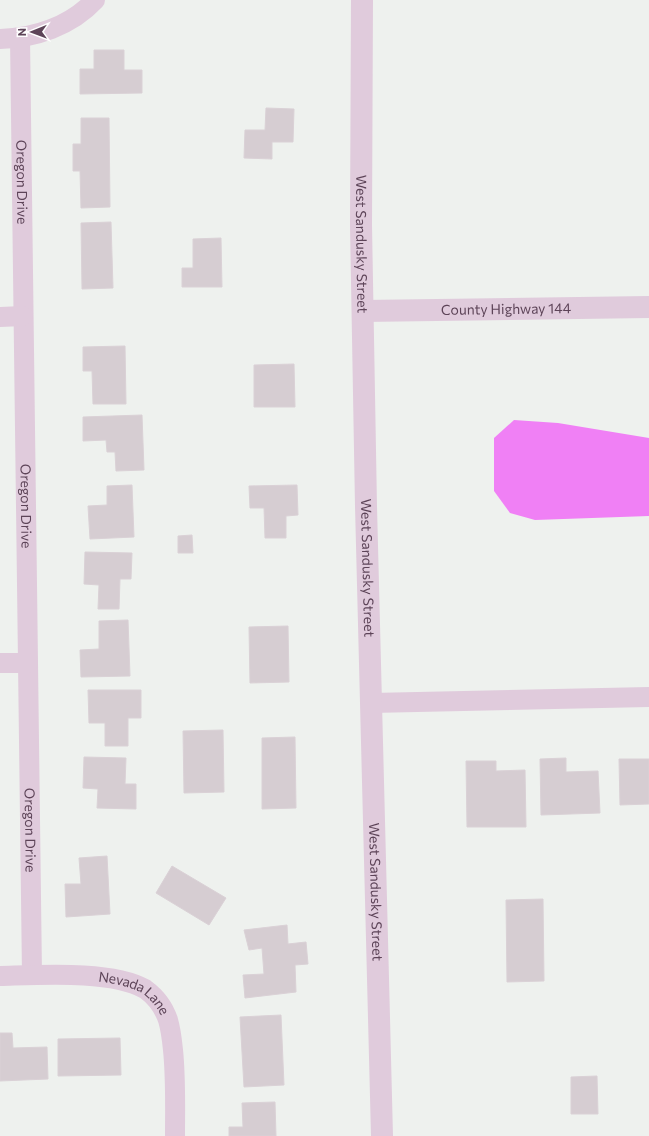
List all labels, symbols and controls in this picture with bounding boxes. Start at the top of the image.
north arrow [12,12,52,52]
text: N [15,28,28,36]
street label: Oregon Drive [13,140,31,224]
street label: West Sandusky Street [353,175,372,314]
street label: County Highway 144 [441,299,572,318]
street label: Oregon Drive [17,464,36,548]
street label: West Sandusky Street [358,499,378,638]
street label: Oregon Drive [22,788,40,872]
street label: West Sandusky Street [366,822,387,962]
street label: Nevada Lane [98,968,174,1018]

